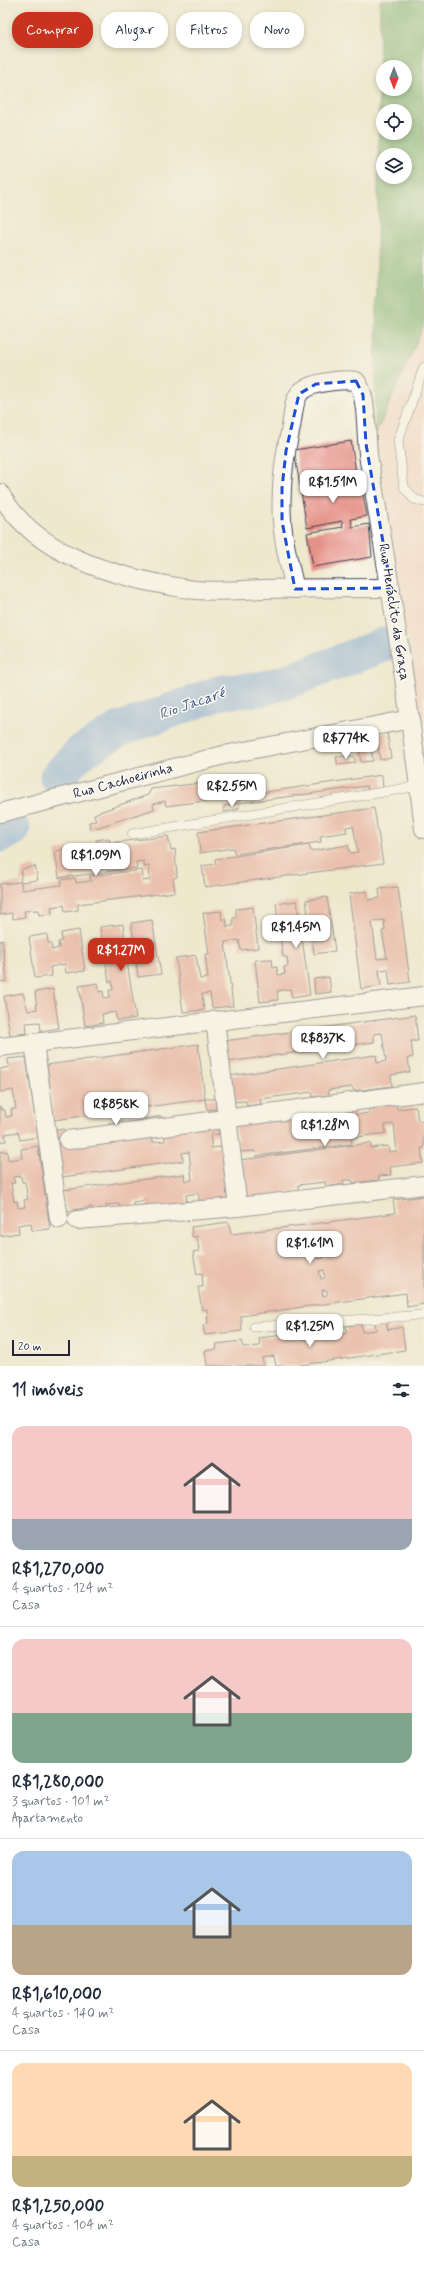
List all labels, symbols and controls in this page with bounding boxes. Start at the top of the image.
chip: Comprar [12,12,93,48]
chip: Alugar [101,12,168,48]
chip: Filtros [176,12,242,48]
chip: Novo [250,12,304,48]
north arrow [376,60,412,96]
map controls [376,60,412,184]
button: locate [376,104,412,140]
button: layers [376,148,412,184]
pin: R$1.51M [296,470,370,504]
text: R$1.51M [309,474,357,491]
street label: Rua Heráclito da Graça [374,542,414,682]
water label: Rio Jacaré [156,683,230,725]
pin: R$774K [313,726,379,760]
text: R$774K [323,730,369,747]
street label: Rua Cachoeirinha [71,759,175,803]
pin: R$2.55M [195,774,269,808]
text: R$2.55M [207,778,257,795]
pin: R$1.09M [59,843,133,877]
text: R$1.09M [71,847,121,864]
pin: R$1.45M [259,915,333,949]
text: R$1.45M [271,919,321,936]
pin: R$1.27M [84,938,158,972]
text: R$1.27M [97,942,145,959]
pin: R$837K [290,1026,356,1060]
text: R$837K [301,1030,345,1047]
pin: R$858K [83,1092,149,1126]
text: R$858K [93,1096,139,1113]
pin: R$1.28M [288,1113,362,1147]
text: R$1.28M [301,1117,349,1134]
pin: R$1.61M [273,1231,347,1265]
text: R$1.61M [286,1235,334,1252]
pin: R$1.25M [273,1314,347,1348]
text: R$1.25M [286,1318,334,1335]
scale bar [12,1338,70,1357]
text: 20 m [18,1340,41,1354]
text: 11 imóveis [12,1379,83,1401]
icon: filters [390,1379,412,1401]
icon: home [176,1452,248,1524]
text: R$1,270,000 [12,1558,104,1580]
text: 4 quartos · 124 m² [12,1580,113,1597]
text: Casa [12,1597,40,1614]
icon: home [176,1665,248,1737]
text: R$1,280,000 [12,1771,104,1793]
text: 3 quartos · 101 m² [12,1793,109,1810]
text: Apartamento [12,1810,83,1827]
icon: home [176,1877,248,1949]
text: R$1,610,000 [12,1983,102,2005]
text: 4 quartos · 140 m² [12,2005,114,2022]
text: Casa [12,2022,40,2039]
icon: home [176,2089,248,2161]
text: R$1,250,000 [12,2195,104,2217]
text: 4 quartos · 104 m² [12,2217,114,2234]
text: Casa [12,2234,40,2251]

